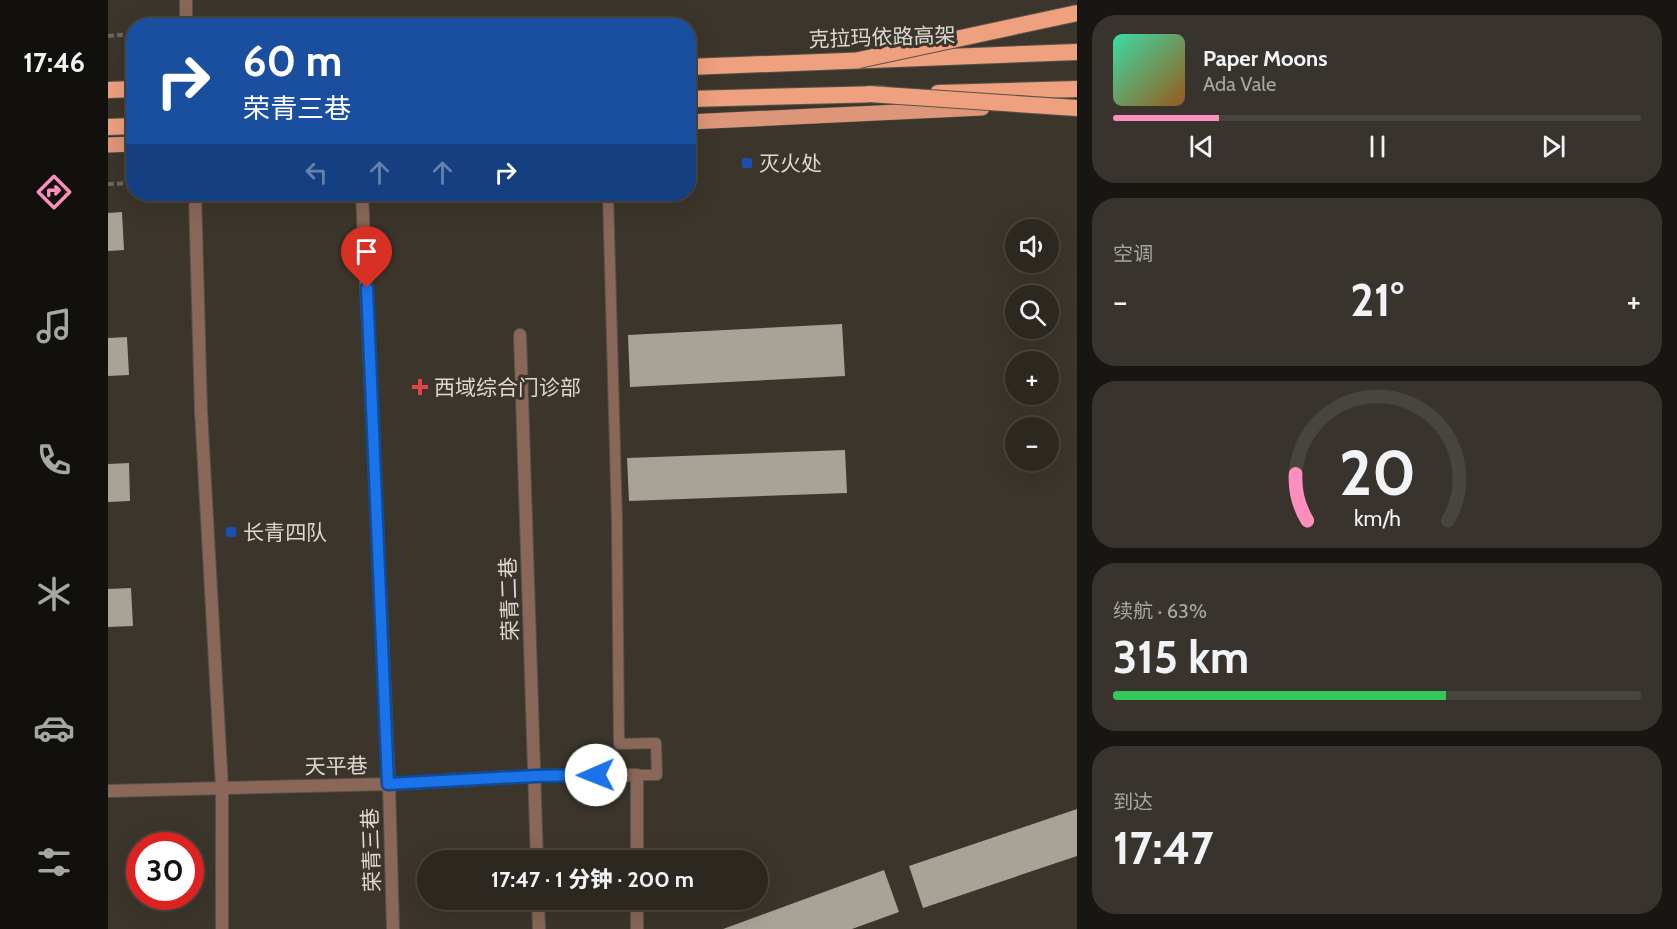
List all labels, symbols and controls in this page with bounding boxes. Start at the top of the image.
street label: 克拉玛依路高架 [808,22,956,52]
text: 60 m [243,35,342,87]
icon: right [144,42,222,120]
text: Paper Moons [1203,45,1327,72]
text: 17:46 [23,46,85,79]
text: Ada Vale [1203,72,1276,96]
text: 荣青三巷 [243,92,351,125]
icon: previous [1185,130,1218,163]
icon: pause [1361,130,1394,163]
icon: next [1537,130,1570,163]
place label: 灭火处 [759,151,822,176]
icon: left [300,156,333,189]
icon: ahead [363,156,396,189]
icon: ahead [426,156,459,189]
icon: right [489,156,522,189]
marker: 灭火处 [740,156,754,170]
icon: directions [33,171,75,213]
map controls [1005,219,1059,471]
button: sound [1005,219,1059,273]
pin [341,226,392,288]
icon: arrive [350,235,383,268]
text: 空调 [1113,242,1153,266]
text: 21° [1350,273,1404,327]
text: − [1113,281,1128,321]
text: + [1626,281,1641,321]
button: search [1005,285,1059,339]
icon: music [33,305,75,347]
button: + [1005,351,1059,405]
place label: 西域综合门诊部 [434,375,581,400]
marker: 西域综合门诊部 [411,378,429,396]
button: − [1005,417,1059,471]
text: 20 [1338,436,1416,512]
icon: phone [33,439,75,481]
text: km/h [1354,506,1400,532]
place label: 长青四队 [243,520,327,545]
marker: 长青四队 [224,525,238,539]
street label: 荣青二巷 [495,557,523,641]
icon: climate [33,573,75,615]
text: 续航 · 63% [1113,599,1207,623]
text: 315 km [1113,630,1249,684]
icon: car [33,707,75,749]
position arrow [564,743,628,807]
street label: 天平巷 [304,753,368,779]
text: 到达 [1113,790,1153,814]
street label: 荣青三巷 [357,808,385,892]
text: 17:47 [1113,821,1213,875]
speed limit sign: 30 [126,832,204,910]
icon: filters [33,841,75,883]
text: 17:47 · 1 分钟 · 200 m [491,866,694,893]

